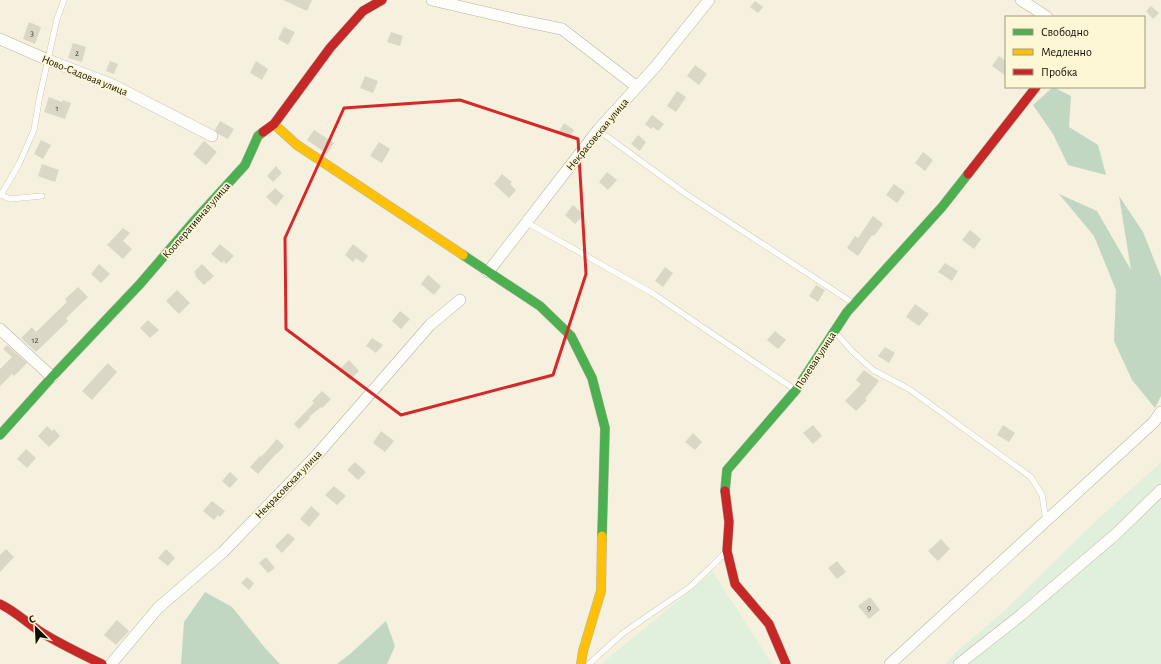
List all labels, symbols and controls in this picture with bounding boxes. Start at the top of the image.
legend [1005,16,1145,88]
text: Свободно [1041,26,1089,38]
house number: 3 [30,29,34,38]
text: Медленно [1041,46,1092,58]
house number: 2 [75,49,79,58]
street label: Ново-Садовая улица [40,53,129,98]
text: Пробка [1041,66,1078,78]
street label: Некрасовская улица [564,96,631,172]
house number: 1 [55,104,59,113]
street label: Кооперативная улица [161,180,232,260]
street label: Полевая улица [793,330,838,391]
house number: 12 [31,336,39,345]
street label: Некрасовская улица [253,448,324,521]
house number: 9 [867,604,871,613]
north arrow [16,608,56,648]
text: С [27,613,37,626]

